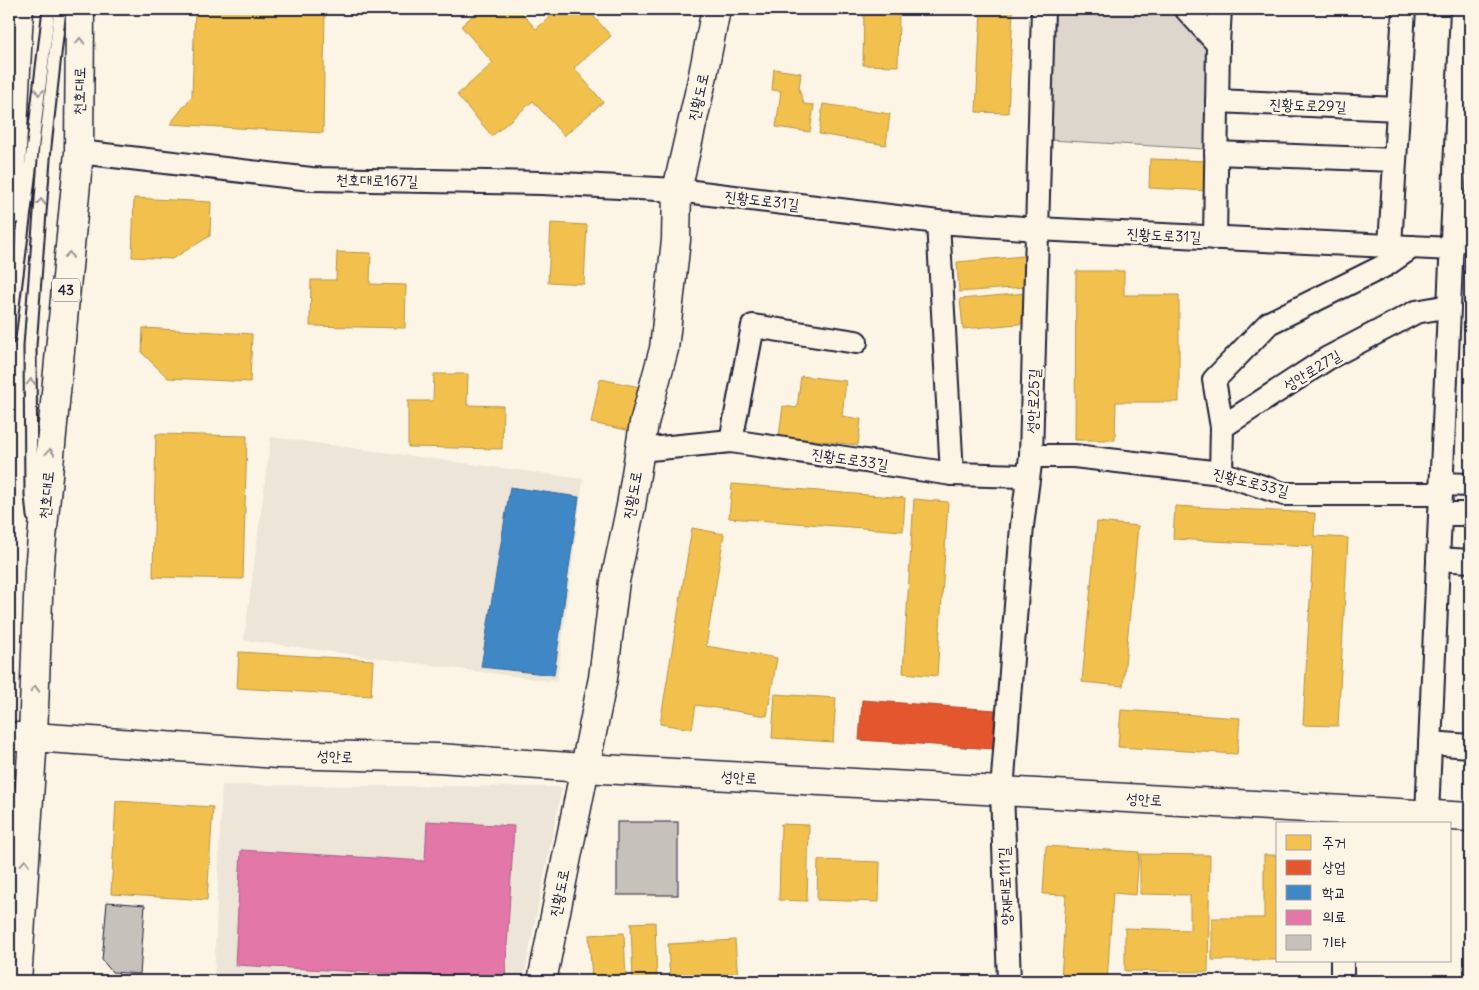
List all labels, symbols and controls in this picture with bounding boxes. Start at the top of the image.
one-way arrow [75,36,85,44]
street label: 천호대로 [69,67,89,115]
street label: 진황도로 [684,71,712,123]
one-way arrow [34,88,45,96]
street label: 진황도로29길 [1269,94,1347,116]
street label: 천호대로167길 [336,170,418,190]
street label: 진황도로31길 [724,186,800,214]
one-way arrow [35,198,46,206]
street label: 진황도로31길 [1126,224,1202,246]
one-way arrow [63,251,74,259]
road number: 43 [52,278,80,302]
street label: 성안로27길 [1280,345,1344,395]
street label: 성안로25길 [1022,368,1044,434]
one-way arrow [26,378,36,386]
street label: 진황도로33길 [810,444,890,474]
one-way arrow [45,448,56,456]
street label: 진황도로33길 [1211,463,1291,501]
street label: 천호대로 [34,470,58,520]
street label: 진황도로 [618,470,646,520]
one-way arrow [29,684,40,692]
street label: 성안로 [317,746,353,766]
street label: 성안로 [720,767,758,787]
street label: 성안로 [1125,789,1163,809]
legend [1276,822,1452,962]
text: 주거 [1322,833,1346,852]
street label: 양재대로111길 [994,847,1016,925]
text: 상업 [1322,857,1346,876]
one-way arrow [19,858,30,866]
street label: 진황도로 [545,867,573,919]
text: 학교 [1322,883,1346,902]
text: 의료 [1322,907,1346,926]
text: 기타 [1322,933,1346,952]

